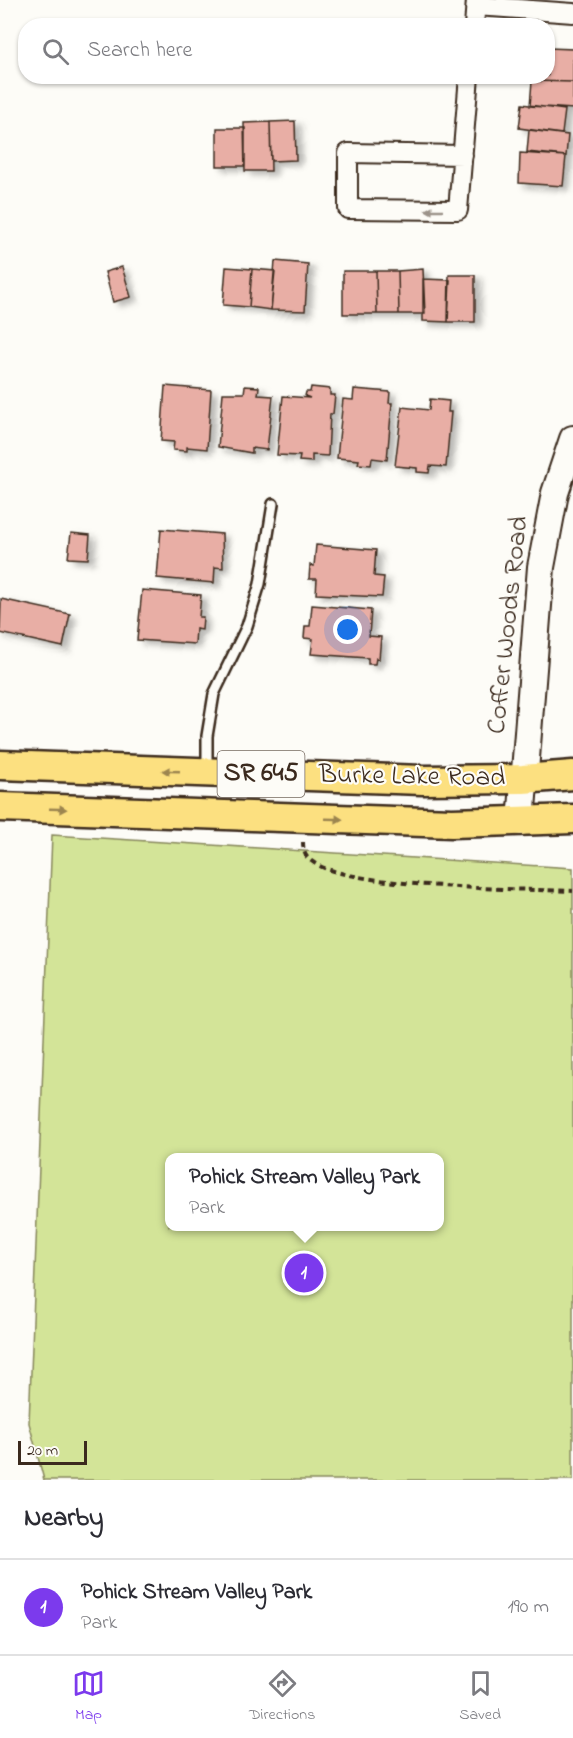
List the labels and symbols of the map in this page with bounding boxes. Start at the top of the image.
one-way arrow [424,205,443,215]
street label: Coffer Woods Road [477,514,539,736]
your location [333,615,362,644]
road number: SR 645 [218,751,304,797]
street label: Burke Lake Road [317,756,506,798]
one-way arrow [161,766,180,775]
one-way arrow [49,804,68,813]
one-way arrow [325,814,344,823]
pin: 1 [284,1250,324,1296]
scale bar [18,1438,87,1466]

